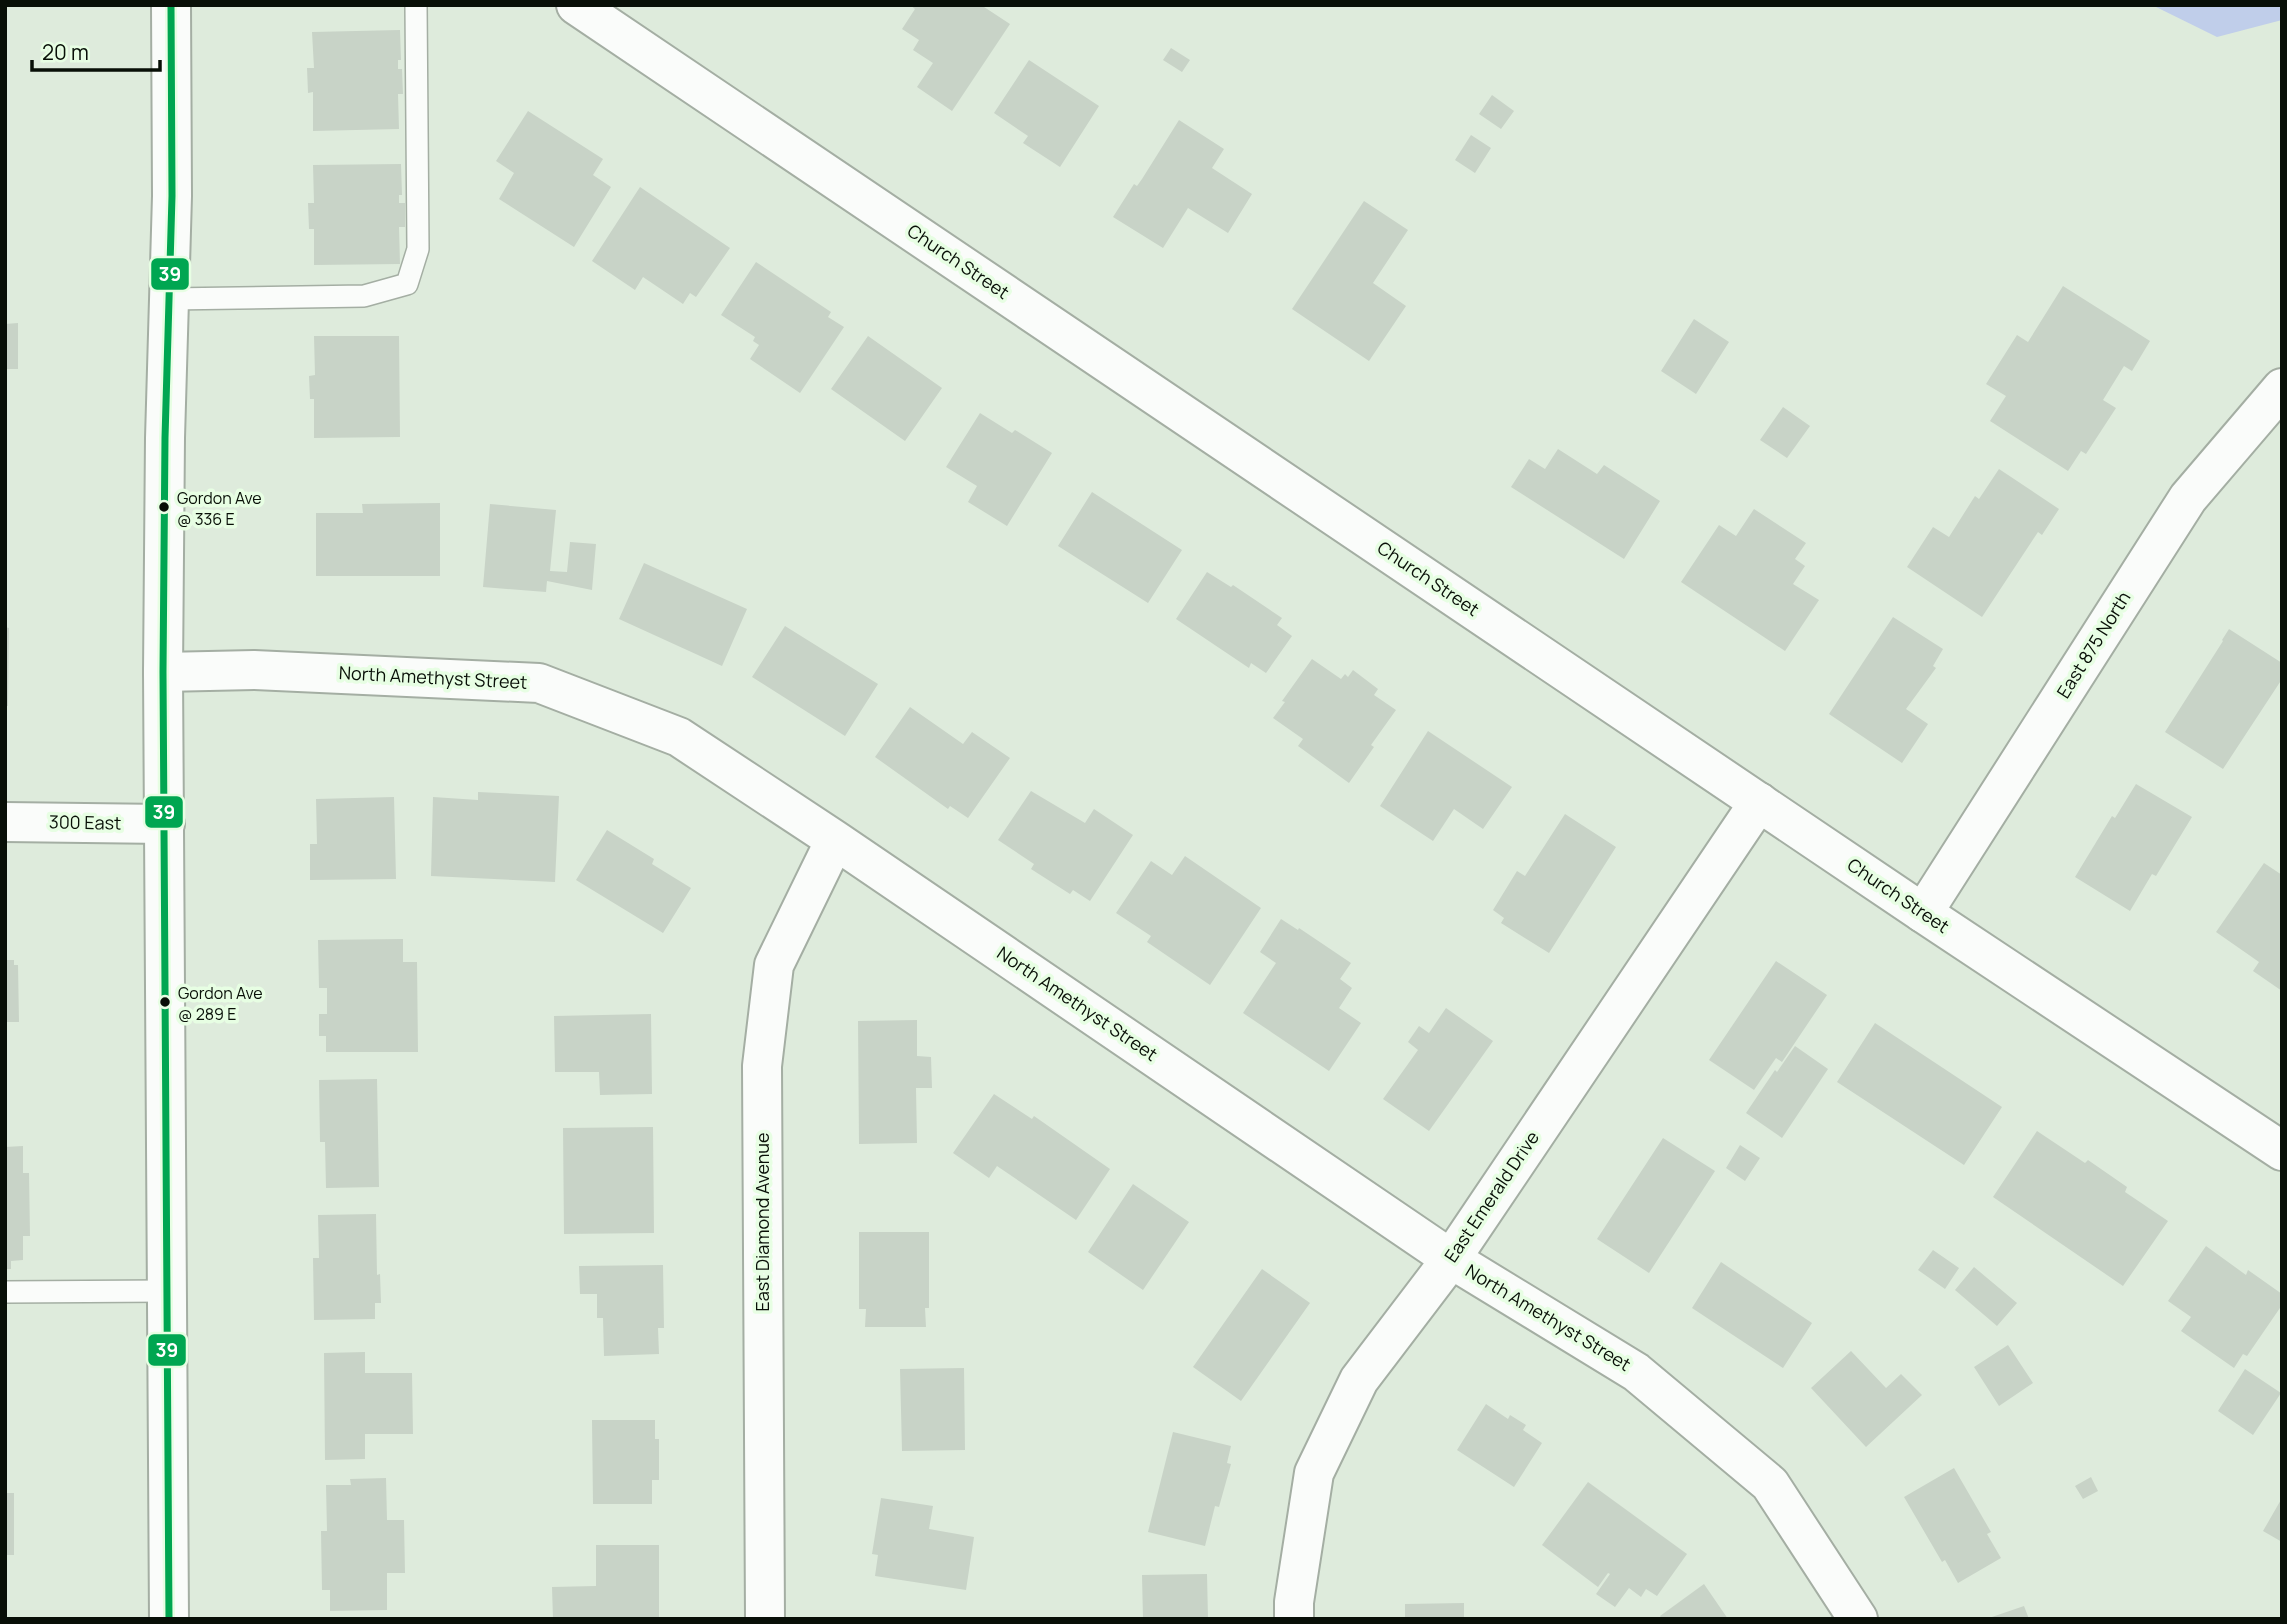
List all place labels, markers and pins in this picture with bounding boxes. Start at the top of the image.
place label: Gordon Ave @ 336 E [177,487,262,530]
marker: Gordon Ave @ 336 E [157,500,171,514]
place label: Gordon Ave @ 289 E [178,982,263,1025]
marker: Gordon Ave @ 289 E [158,995,172,1009]

